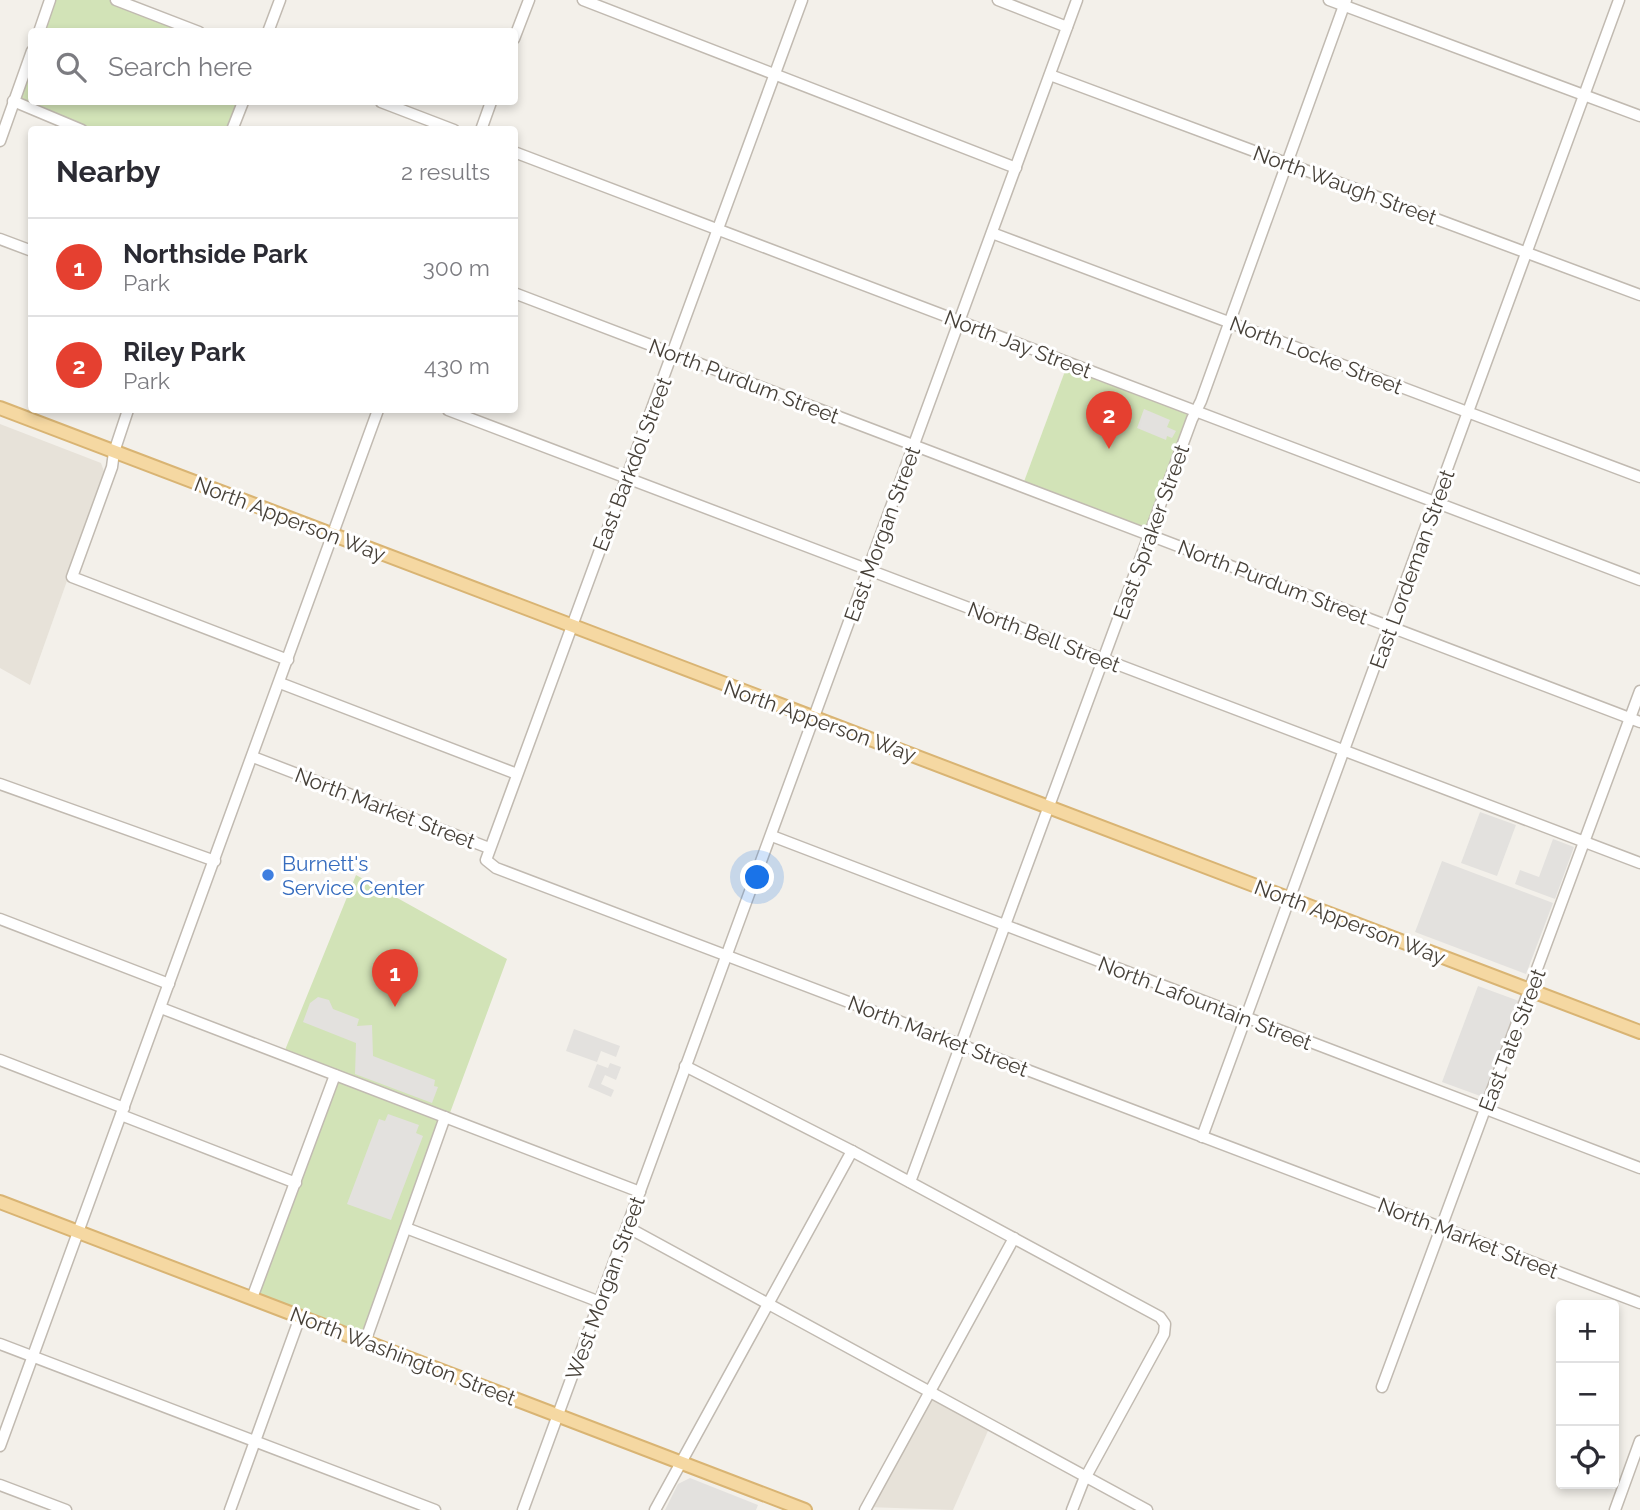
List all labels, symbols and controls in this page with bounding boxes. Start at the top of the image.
search box [28,28,518,105]
icon: search [52,48,90,86]
text: Search here [108,52,252,82]
street label: North Waugh Street [1250,140,1440,230]
text: Nearby [56,154,160,189]
text: 2 results [401,158,490,185]
text: Northside Park [123,239,308,269]
text: 1 [73,254,85,281]
text: 300 m [423,254,490,281]
text: Park [123,269,170,296]
street label: North Jay Street [941,304,1095,384]
street label: North Locke Street [1226,311,1406,399]
street label: North Purdum Street [645,333,843,429]
text: Riley Park [123,337,246,367]
text: 2 [73,352,85,379]
text: 430 m [424,352,490,379]
text: Park [123,367,170,394]
street label: East Barkdol Street [587,373,677,555]
pin: 2 [1086,391,1132,449]
street label: East Spraker Street [1108,441,1194,623]
street label: East Morgan Street [839,443,925,625]
street label: East Lordeman Street [1364,466,1460,672]
street label: North Apperson Way [191,471,389,567]
street label: North Purdum Street [1174,534,1372,630]
street label: North Bell Street [964,596,1124,678]
street label: North Apperson Way [721,675,919,767]
street label: North Market Street [291,762,479,854]
place label: Burnett's Service Center [282,851,425,900]
your location [740,860,774,894]
marker: Burnett's Service Center [260,867,276,883]
street label: North Apperson Way [1251,874,1449,970]
pin: 1 [372,949,418,1007]
street label: North Lafountain Street [1095,951,1315,1055]
street label: East Tate Street [1473,965,1551,1115]
street label: North Market Street [844,990,1032,1082]
street label: North Market Street [1374,1192,1562,1284]
street label: West Morgan Street [560,1193,650,1383]
map controls [1556,1300,1619,1489]
button: + [1556,1300,1619,1363]
street label: North Washington Street [287,1301,519,1411]
button: − [1556,1363,1619,1426]
button: locate [1556,1426,1619,1489]

